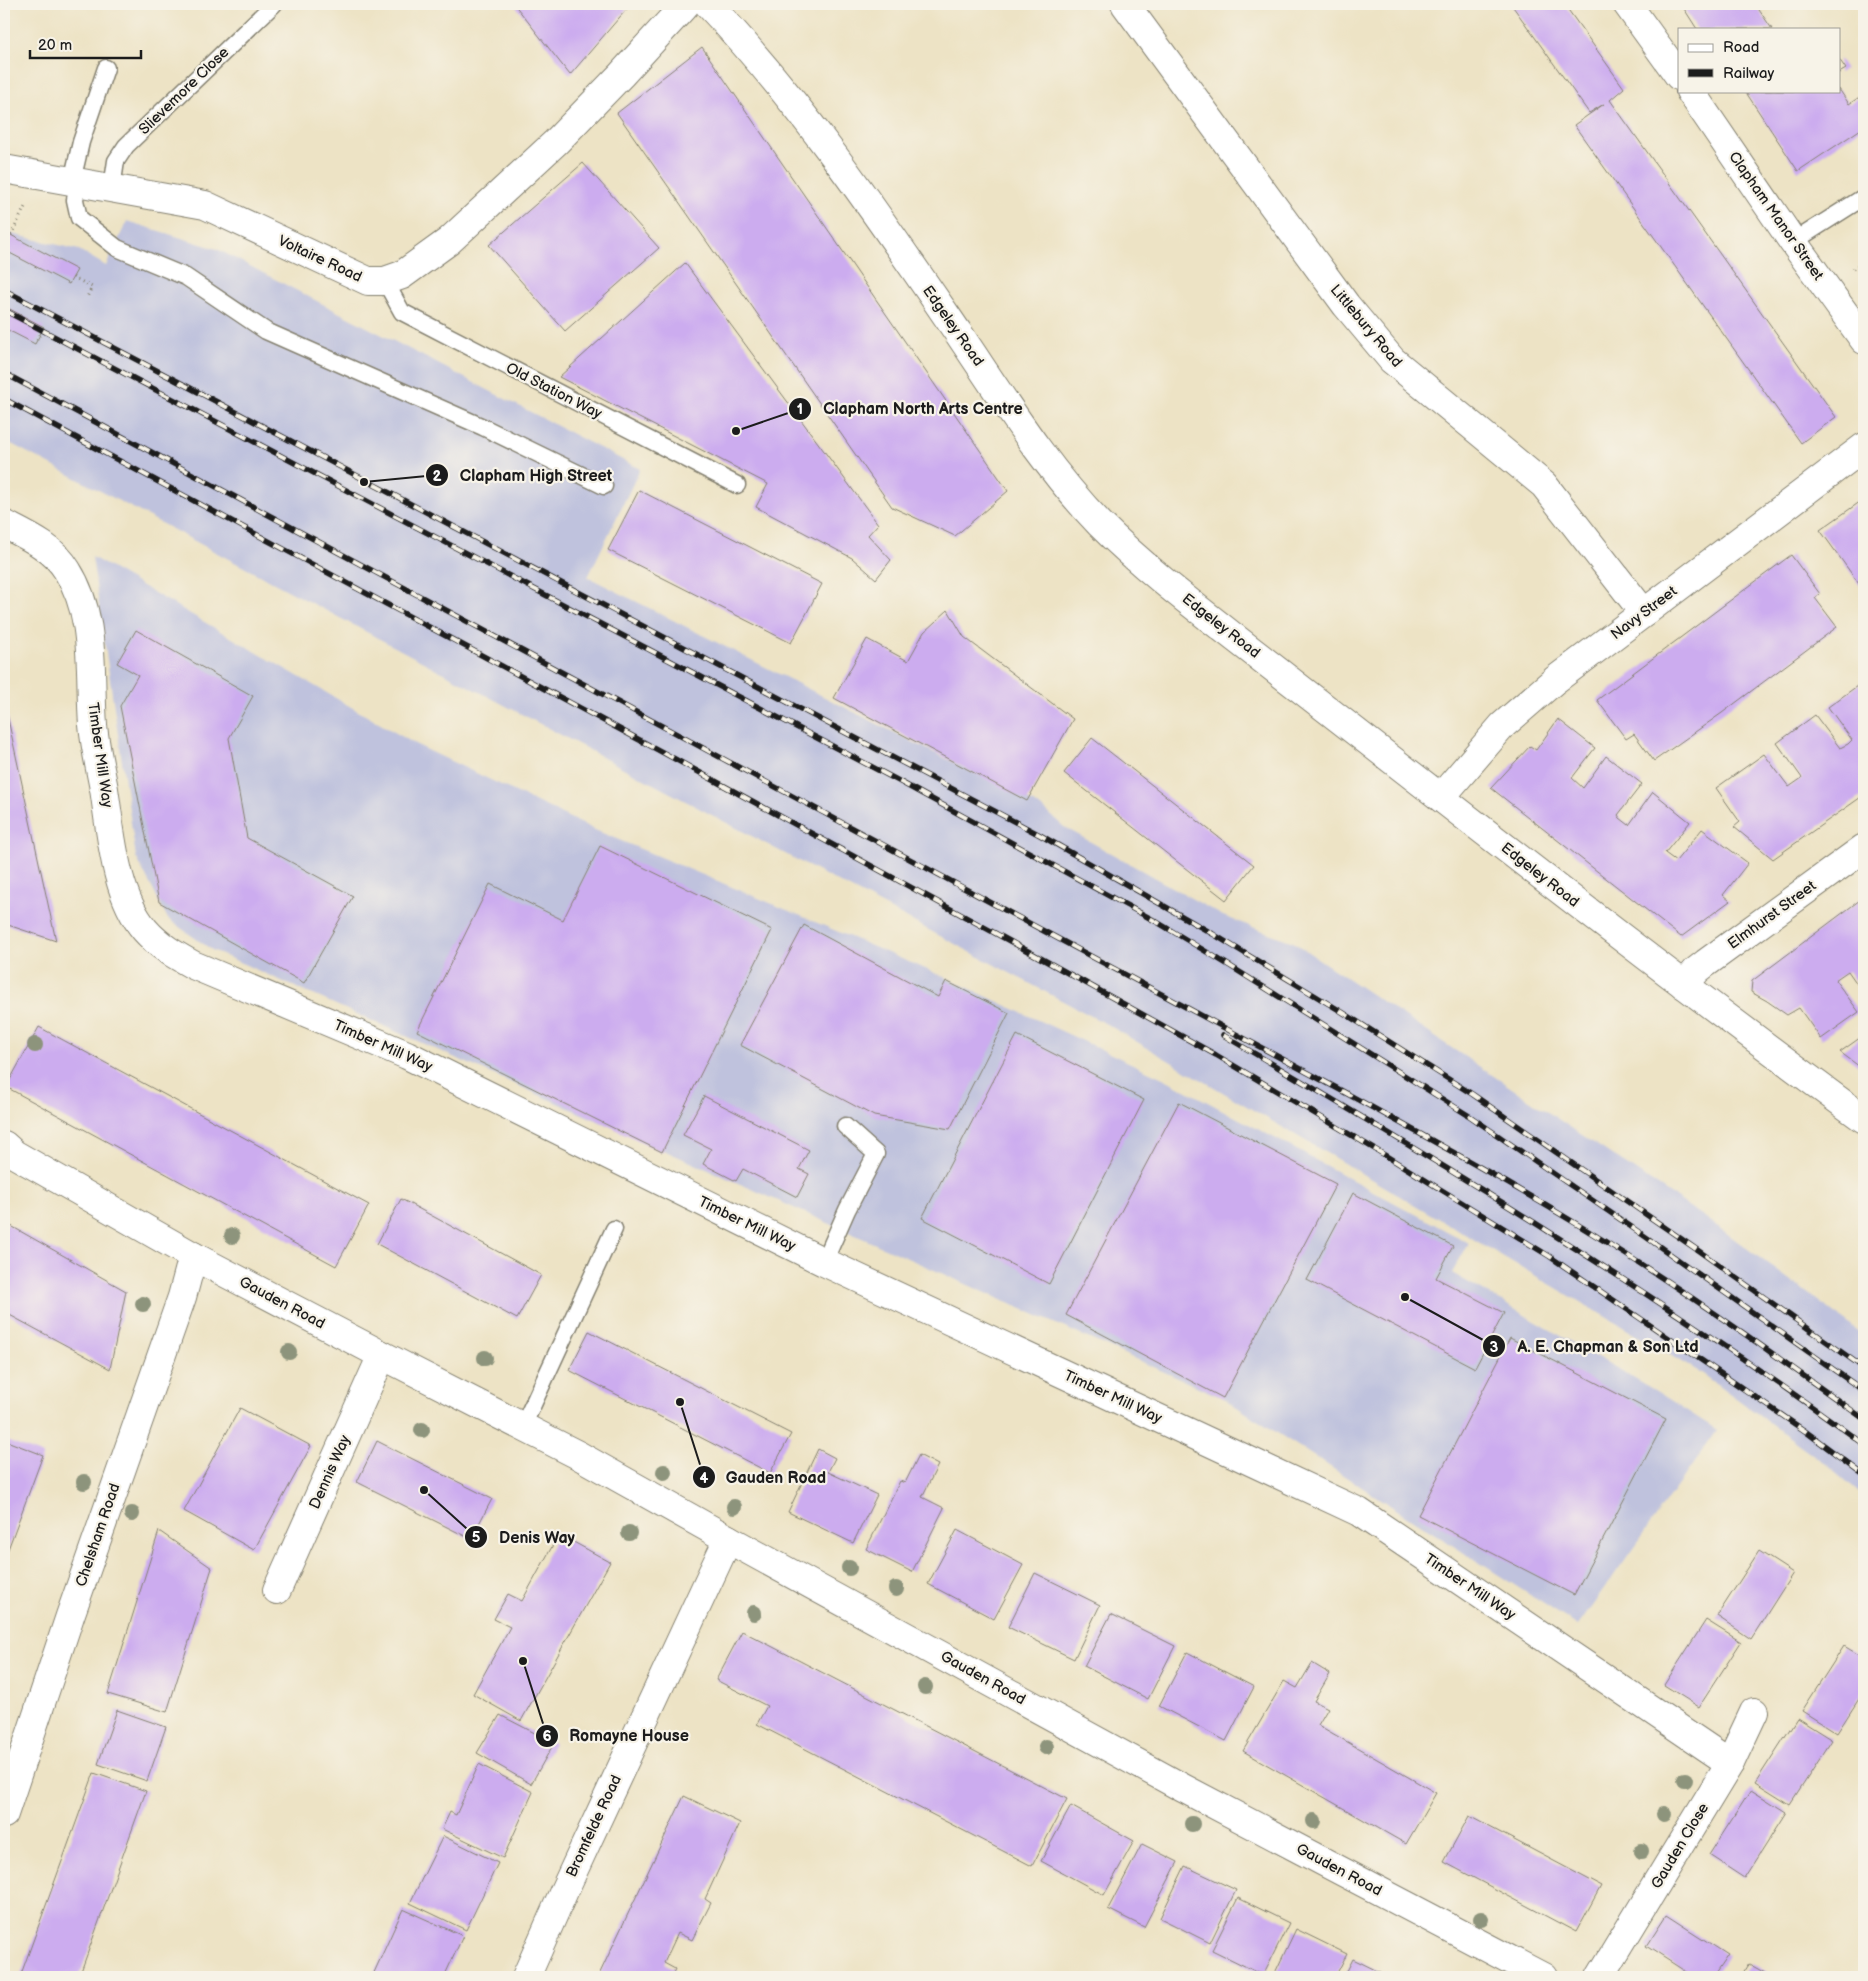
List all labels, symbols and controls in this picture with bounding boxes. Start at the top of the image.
scale bar [30,28,141,60]
legend [1678,28,1840,92]
text: 20 m [38,36,72,55]
text: Road [1723,38,1759,57]
street label: Slievemore Close [135,43,233,139]
text: Railway [1723,64,1774,83]
street label: Clapham Manor Street [1724,148,1828,284]
street label: Voltaire Road [275,231,365,287]
street label: Littlebury Road [1326,281,1406,371]
street label: Edgeley Road [918,282,988,370]
street label: Old Station Way [503,359,605,423]
callout: Clapham North Arts Centre [788,393,1032,424]
text: 1 [797,400,803,419]
text: Clapham North Arts Centre [823,400,1023,419]
callout: Clapham High Street [425,460,622,491]
text: 2 [433,467,442,486]
text: Clapham High Street [460,467,613,486]
street label: Navy Street [1607,582,1681,644]
street label: Edgeley Road [1178,590,1264,662]
street label: Timber Mill Way [83,701,117,809]
street label: Edgeley Road [1497,839,1583,911]
street label: Elmhurst Street [1724,876,1820,953]
street label: Timber Mill Way [331,1016,435,1076]
street label: Timber Mill Way [695,1192,799,1256]
street label: Gauden Road [236,1272,328,1334]
callout: A. E. Chapman & Son Ltd [1482,1331,1708,1362]
text: 3 [1490,1338,1499,1357]
text: A. E. Chapman & Son Ltd [1516,1338,1699,1357]
street label: Timber Mill Way [1061,1366,1165,1428]
street label: Dennis Way [305,1432,355,1512]
callout: Gauden Road [691,1462,837,1493]
text: 4 [700,1469,709,1488]
text: Gauden Road [726,1469,826,1488]
street label: Chelsham Road [71,1481,125,1589]
callout: Denis Way [464,1522,585,1553]
text: 5 [472,1528,481,1547]
text: Denis Way [499,1529,576,1548]
street label: Timber Mill Way [1421,1549,1519,1625]
street label: Gauden Road [937,1647,1029,1709]
callout: Romayne House [534,1720,699,1751]
text: 6 [542,1727,552,1746]
text: Romayne House [569,1727,689,1746]
street label: Bromfelde Road [562,1772,626,1880]
street label: Gauden Close [1647,1800,1713,1892]
street label: Gauden Road [1293,1839,1385,1901]

